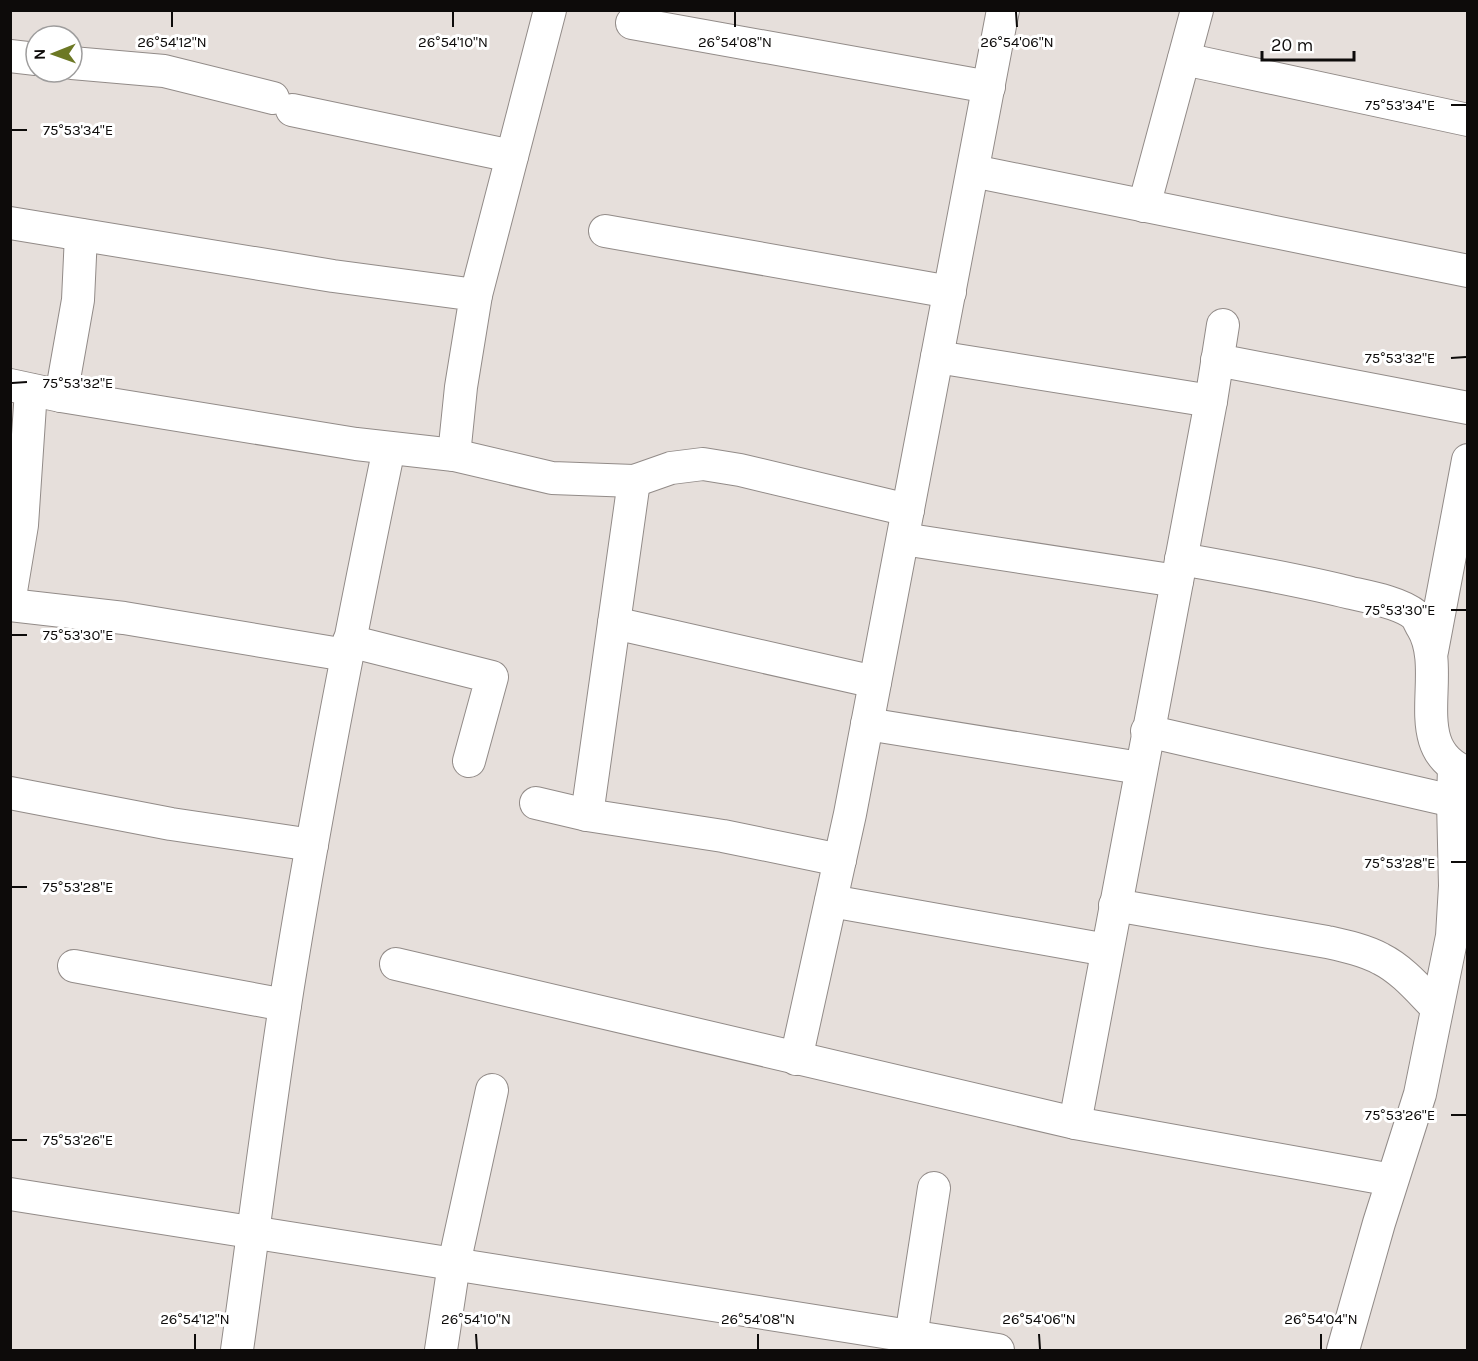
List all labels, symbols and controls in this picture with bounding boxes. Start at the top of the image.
north arrow [24,24,84,84]
scale bar [1262,24,1354,62]
text: 26°54'12"N [137,33,207,51]
text: 26°54'10"N [418,33,488,51]
text: 26°54'08"N [698,33,772,51]
text: 26°54'06"N [980,33,1054,51]
text: 20 m [1271,34,1313,56]
text: N [30,48,49,60]
text: 75°53'34"E [1365,96,1435,114]
text: 75°53'34"E [43,121,113,139]
text: 75°53'32"E [1365,349,1435,367]
text: 75°53'32"E [43,374,113,392]
text: 75°53'30"E [1365,601,1435,619]
text: 75°53'30"E [43,626,113,644]
text: 75°53'28"E [1365,854,1435,872]
text: 75°53'28"E [43,878,113,896]
text: 75°53'26"E [1365,1106,1435,1124]
text: 75°53'26"E [43,1131,113,1149]
text: 26°54'12"N [160,1310,230,1328]
text: 26°54'10"N [441,1310,511,1328]
text: 26°54'08"N [721,1310,795,1328]
text: 26°54'06"N [1002,1310,1076,1328]
text: 26°54'04"N [1284,1310,1358,1328]

